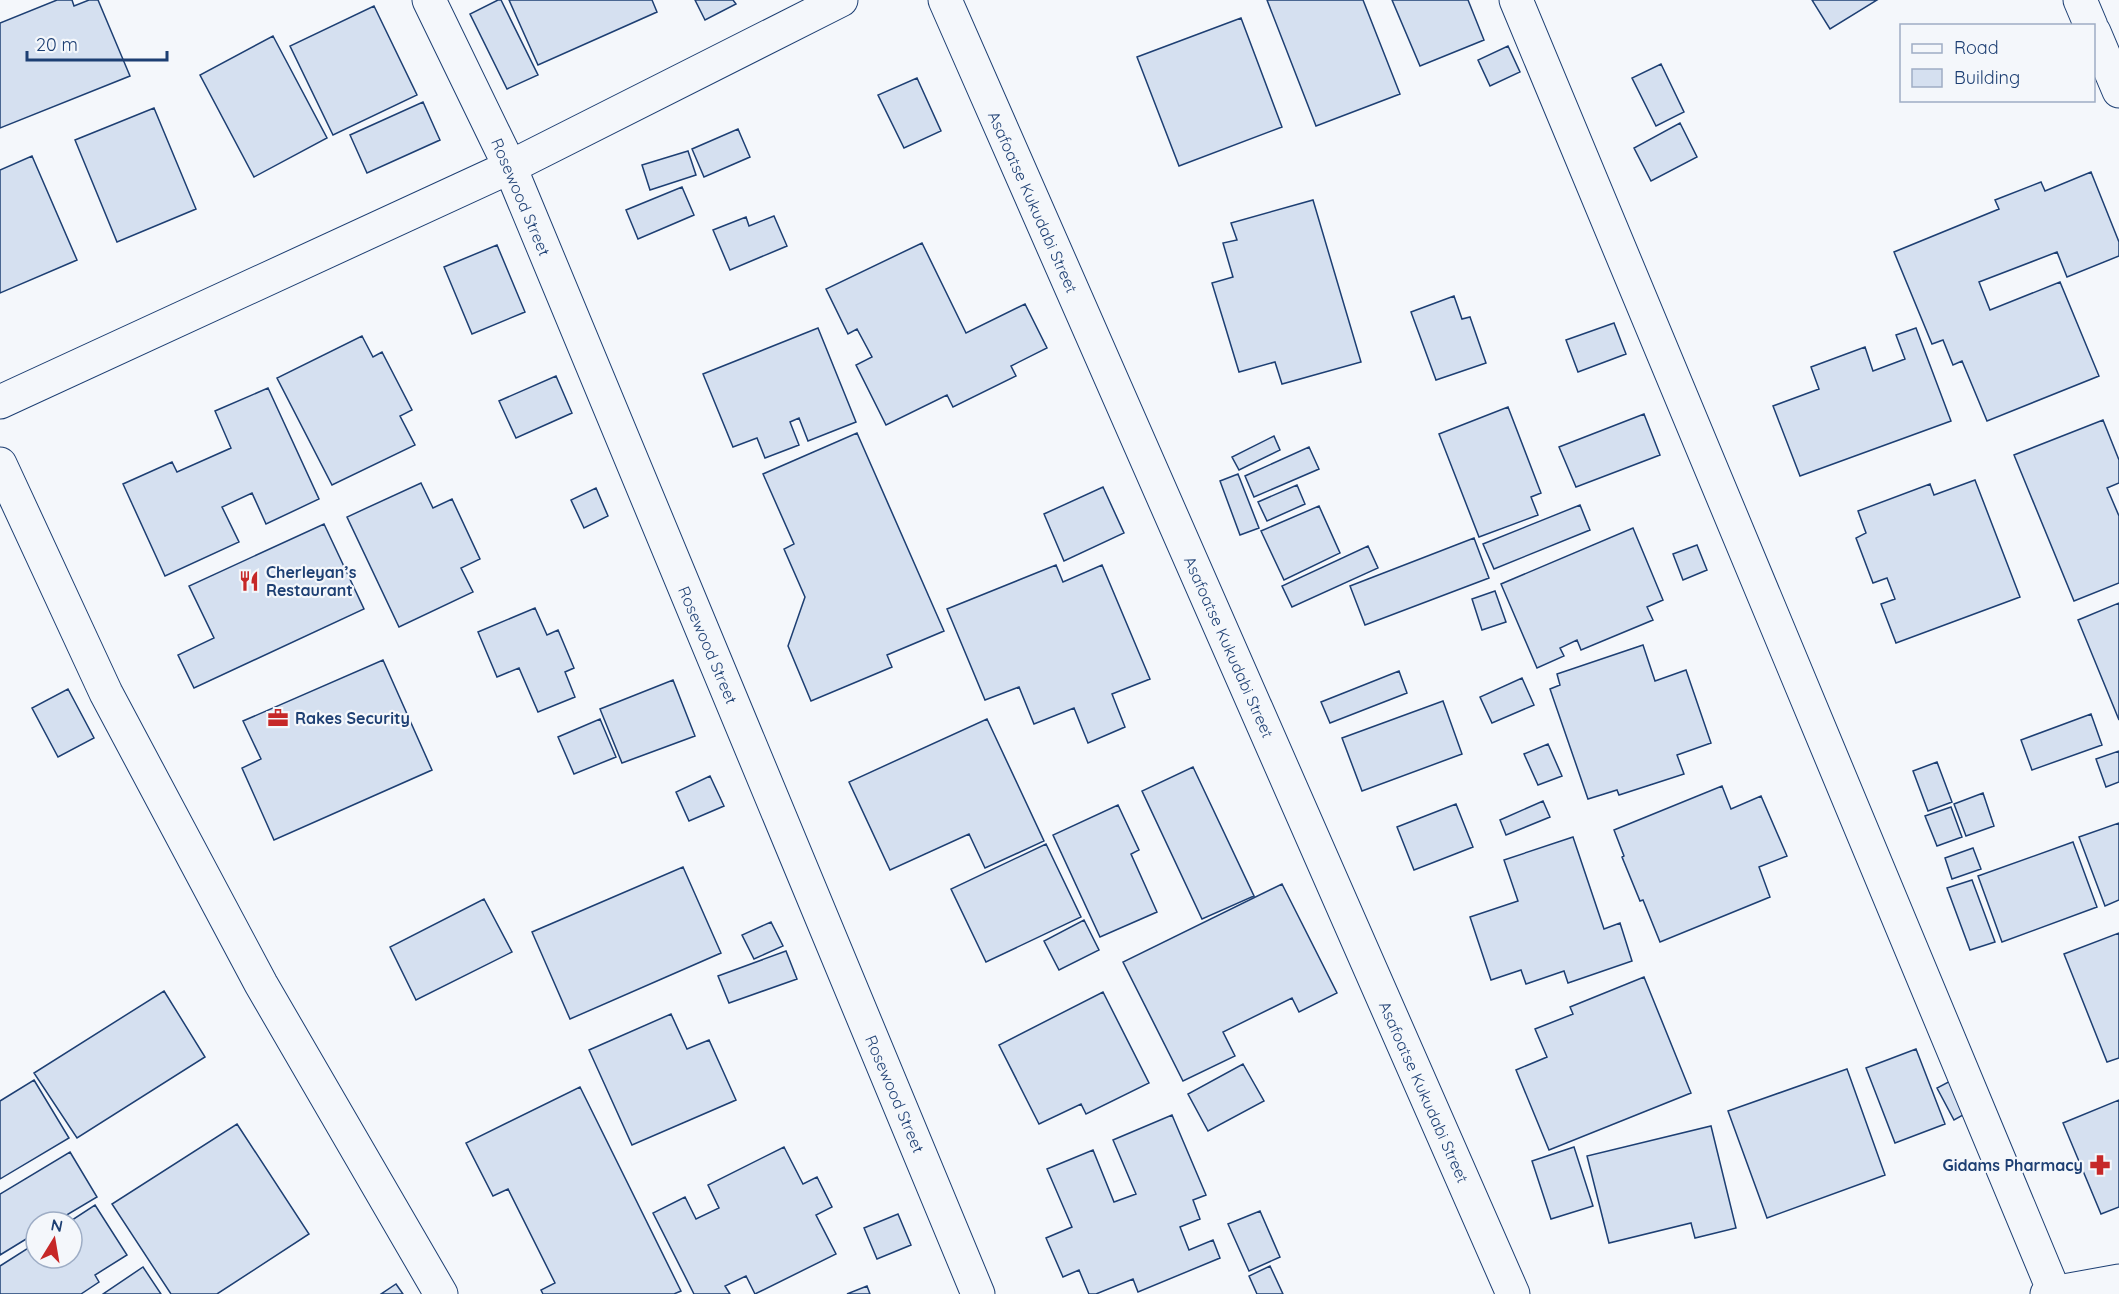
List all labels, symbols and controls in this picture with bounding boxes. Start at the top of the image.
scale bar [27,24,166,62]
legend [1900,24,2095,102]
text: 20 m [36,33,78,56]
text: Road [1954,36,1999,59]
text: Building [1954,66,2020,89]
street label: Asafoatse Kukudabi Street [984,108,1082,296]
street label: Rosewood Street [487,135,555,259]
street label: Asafoatse Kukudabi Street [1180,553,1278,741]
place label: Cherleyan’s Restaurant [266,562,357,600]
restaurant icon: Cherleyan’s Restaurant [237,569,261,593]
street label: Rosewood Street [674,583,742,707]
office icon: Rakes Security [266,706,290,730]
place label: Rakes Security [295,708,410,728]
street label: Asafoatse Kukudabi Street [1375,998,1473,1186]
street label: Rosewood Street [861,1032,929,1156]
pharmacy icon: Gidams Pharmacy [2088,1153,2112,1177]
place label: Gidams Pharmacy [1943,1155,2083,1175]
north arrow [24,1210,84,1270]
text: N [49,1214,65,1236]

